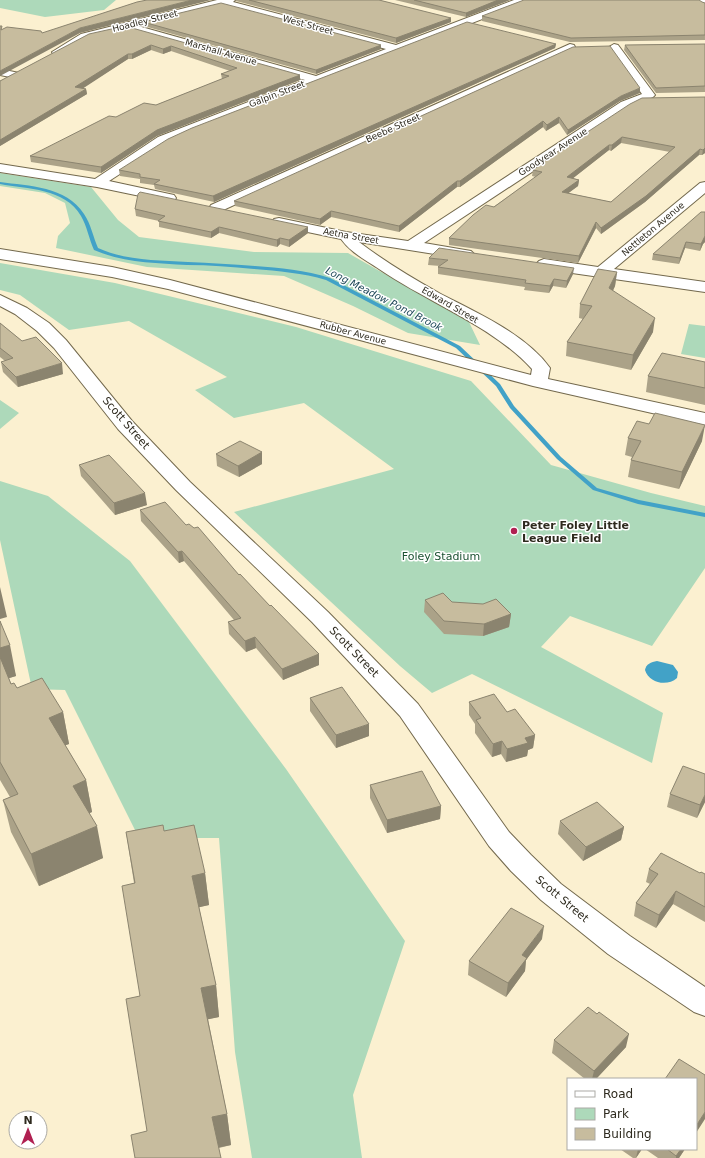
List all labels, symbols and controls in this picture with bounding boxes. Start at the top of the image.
street label: Hoadley Street [111,8,179,34]
street label: West Street [281,13,335,37]
street label: Marshall Avenue [184,37,258,67]
street label: Galpin Street [248,79,307,109]
street label: Beebe Street [364,111,422,145]
street label: Goodyear Avenue [517,126,590,178]
street label: Nettleton Avenue [620,200,687,258]
street label: Aetna Street [322,226,380,246]
water label: Long Meadow Pond Brook [324,265,445,334]
street label: Edward Street [420,285,481,325]
street label: Rubber Avenue [319,319,388,347]
street label: Scott Street [100,394,153,452]
place label: Peter Foley Little League Field [522,519,629,545]
marker: Peter Foley Little League Field [509,526,519,536]
park label: Foley Stadium [402,550,480,563]
street label: Scott Street [327,624,382,680]
street label: Scott Street [533,873,592,925]
legend [567,1078,697,1150]
text: Road [603,1087,633,1101]
text: Park [603,1107,629,1121]
north arrow [8,1110,48,1150]
text: N [23,1114,33,1127]
text: Building [603,1127,652,1141]

